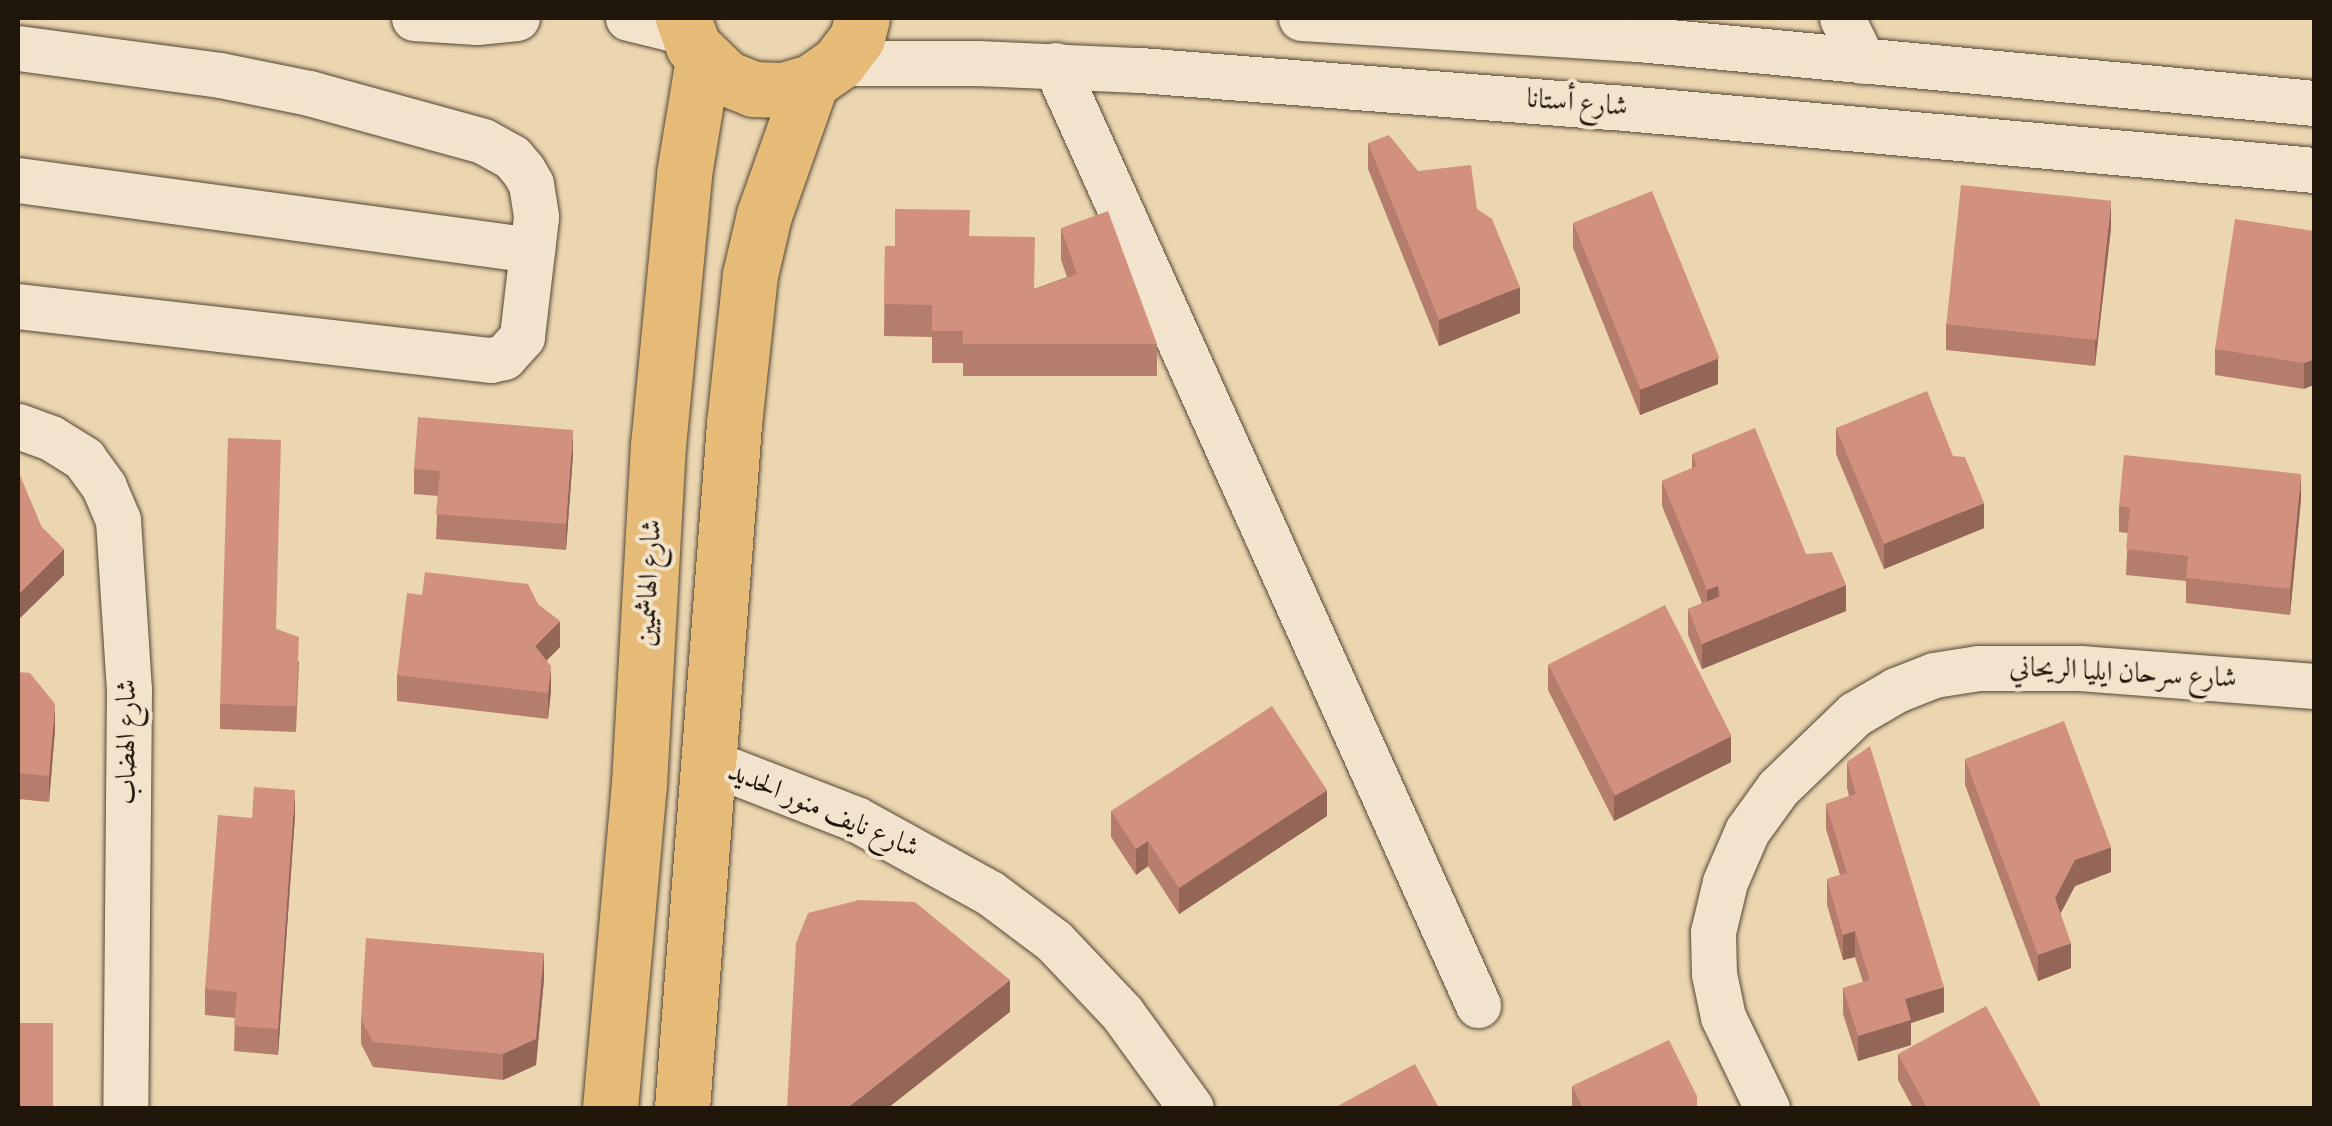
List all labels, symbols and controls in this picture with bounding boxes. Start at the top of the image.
street label: شارع أستانا [1525,83,1629,125]
street label: شارع الهاشميين [630,519,670,647]
street label: شارع سرحان ايليا الريحاني [2008,651,2238,697]
street label: شارع الهضاب [111,679,145,805]
street label: شارع نايف منور الحديد [722,756,924,866]

